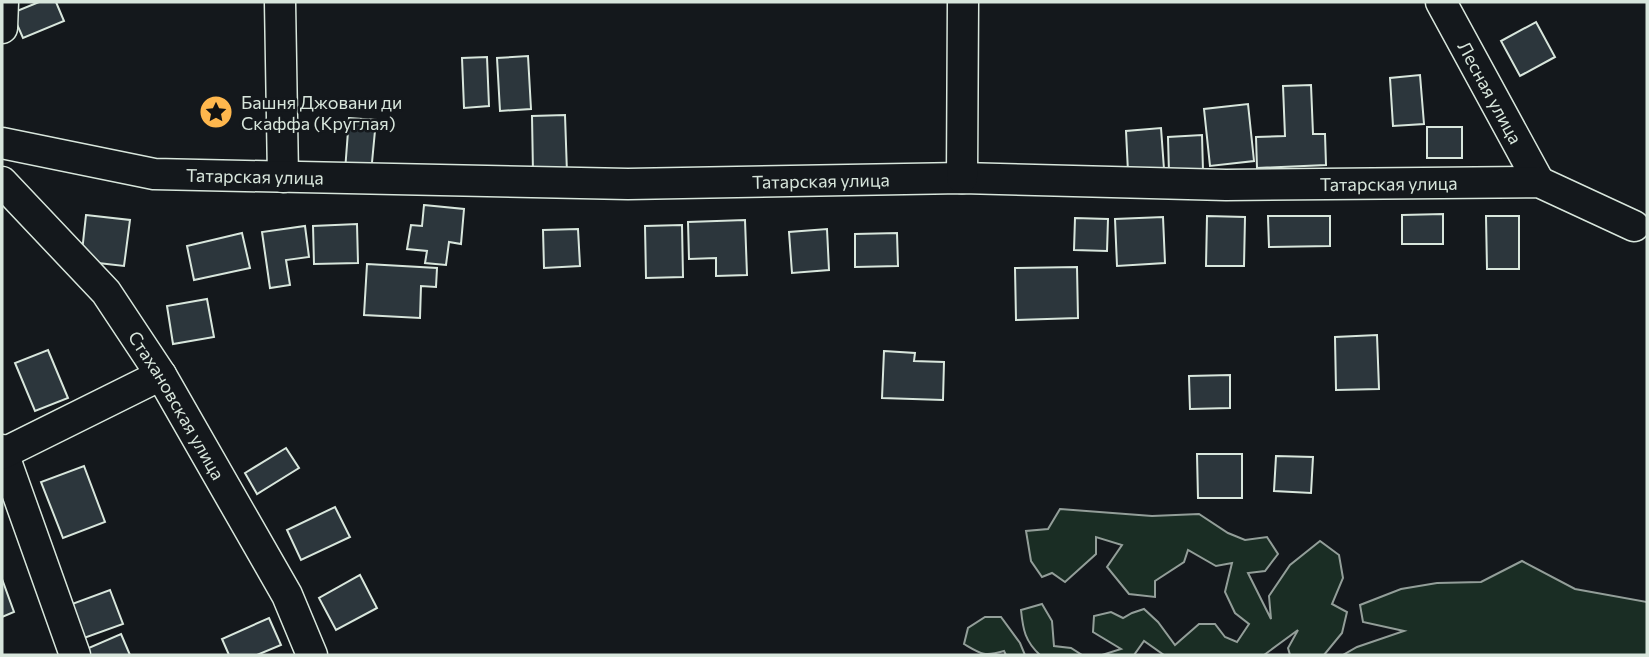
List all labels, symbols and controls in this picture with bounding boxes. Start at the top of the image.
street label: Лесная улица [1453,37,1527,148]
place label: Башня Джовани ди Скаффа (Круглая) [241,91,402,134]
place icon: Башня Джовани ди Скаффа (Круглая) [197,93,235,131]
street label: Татарская улица [186,164,324,189]
street label: Татарская улица [752,168,890,193]
street label: Татарская улица [1320,172,1458,195]
street label: Стахановская улица [124,327,230,484]

